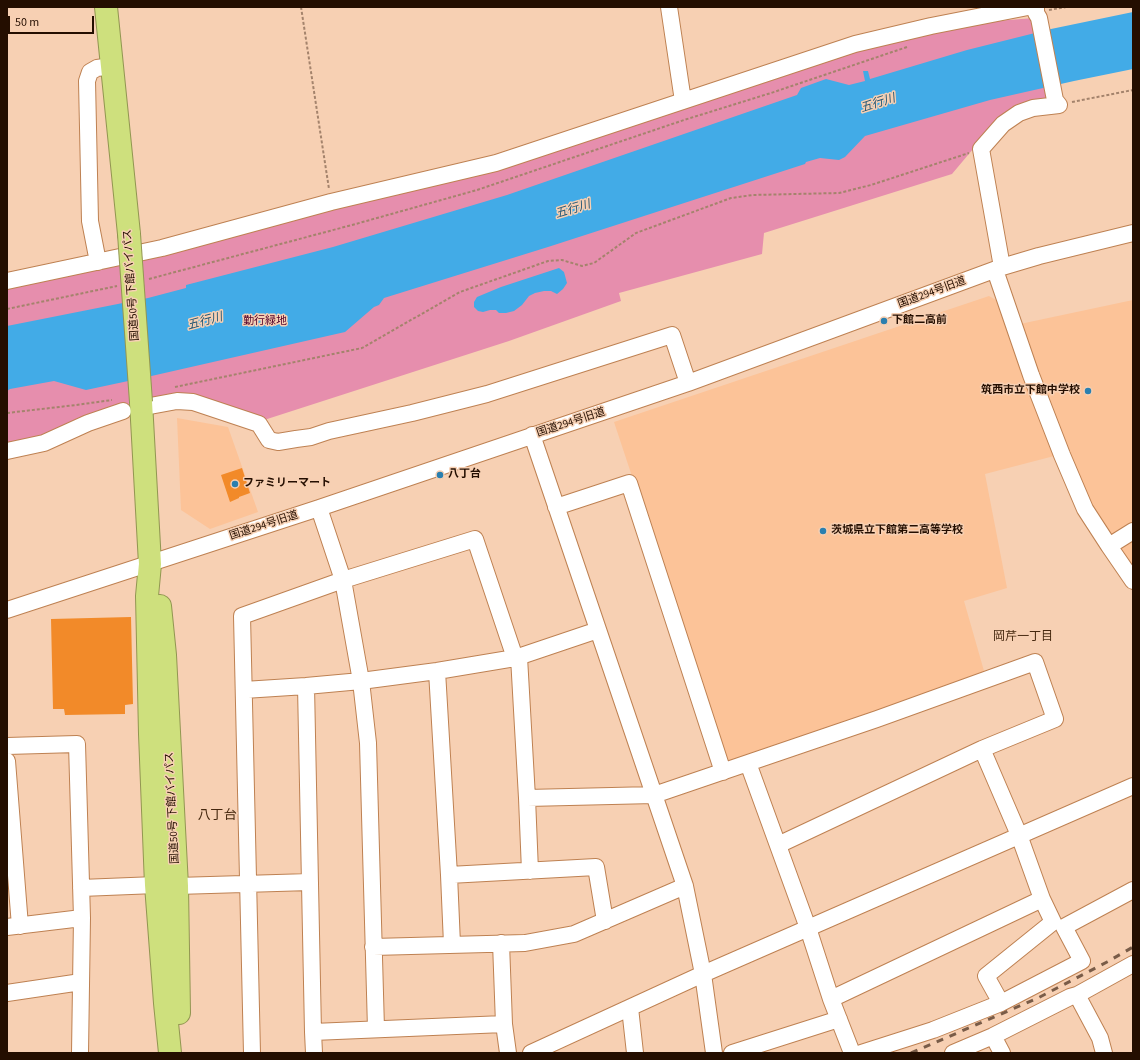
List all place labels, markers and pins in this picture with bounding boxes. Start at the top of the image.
place label: 下館二高前 [892,314,947,328]
marker: 下館二高前 [879,316,889,326]
place label: 筑西市立下館中学校 [981,384,1080,398]
marker: 筑西市立下館中学校 [1083,386,1093,396]
place label: 八丁台 [448,468,481,482]
marker: 八丁台 [435,470,445,480]
place label: ファミリーマート [243,477,331,491]
marker: ファミリーマート [230,479,240,489]
place label: 茨城県立下館第二高等学校 [831,524,963,538]
marker: 茨城県立下館第二高等学校 [818,526,828,536]

